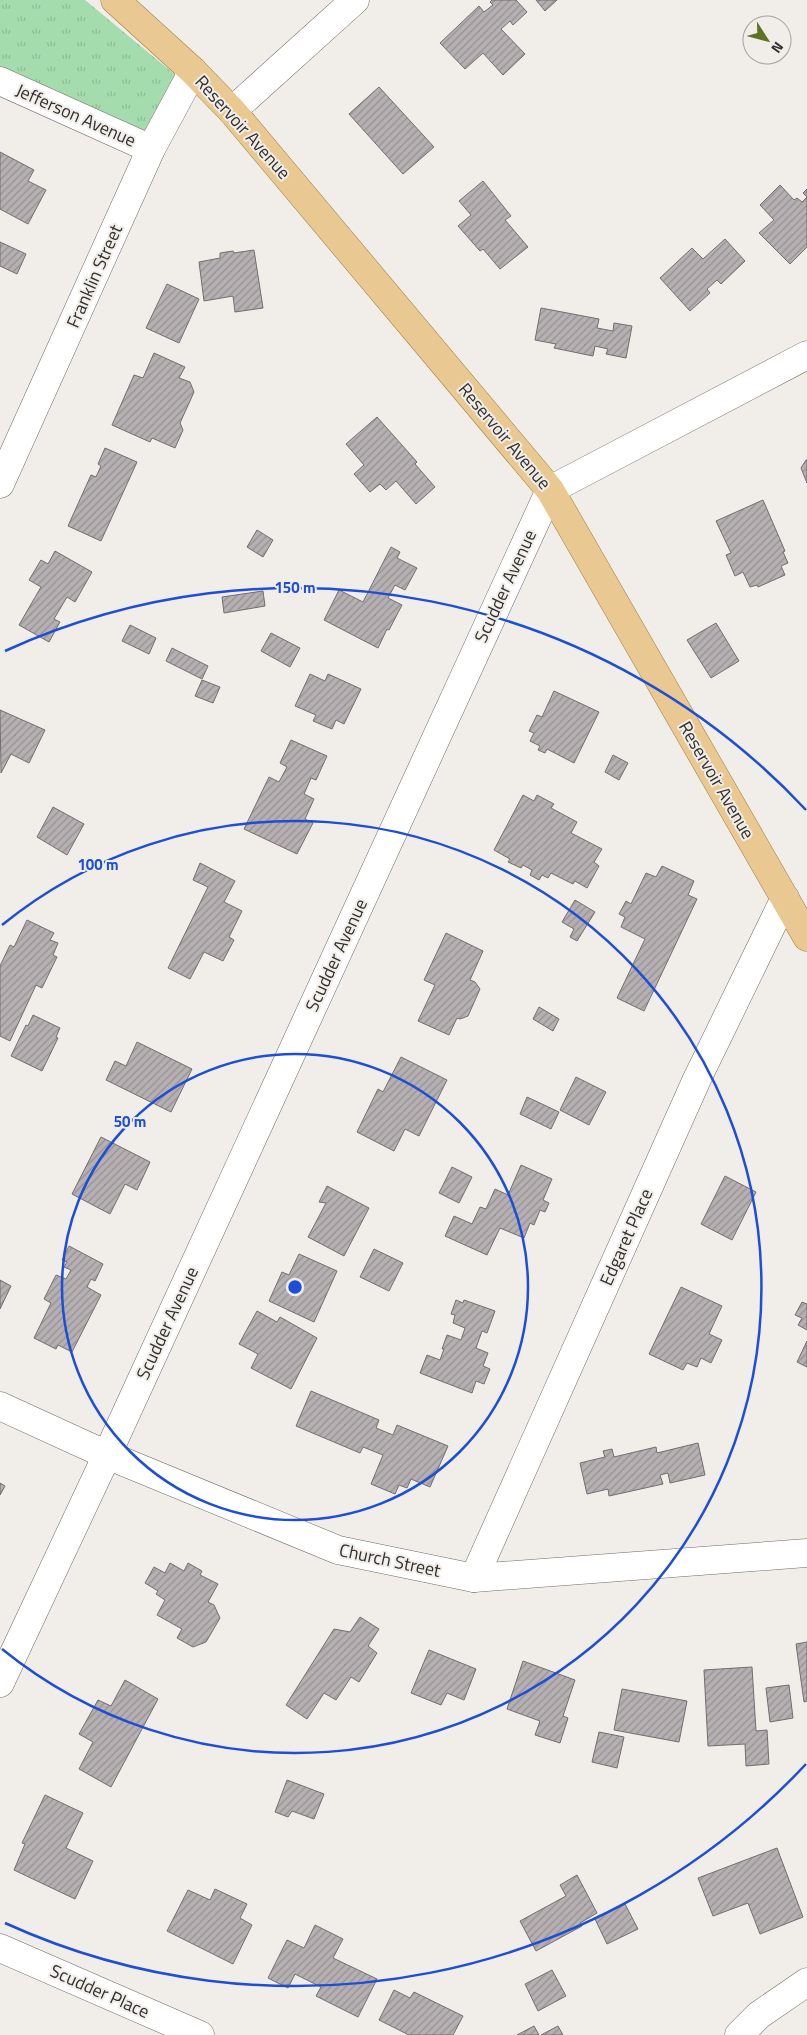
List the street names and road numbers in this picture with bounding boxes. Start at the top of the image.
street label: Reservoir Avenue [189,69,297,185]
street label: Jefferson Avenue [12,76,140,154]
street label: Franklin Street [59,219,129,332]
street label: Reservoir Avenue [452,377,558,495]
street label: Scudder Avenue [467,525,543,647]
street label: Reservoir Avenue [672,716,762,844]
street label: Scudder Avenue [298,894,374,1016]
street label: Edgaret Place [593,1184,659,1290]
street label: Scudder Avenue [129,1262,205,1384]
street label: Church Street [337,1536,444,1584]
street label: Scudder Place [46,1957,154,2025]

